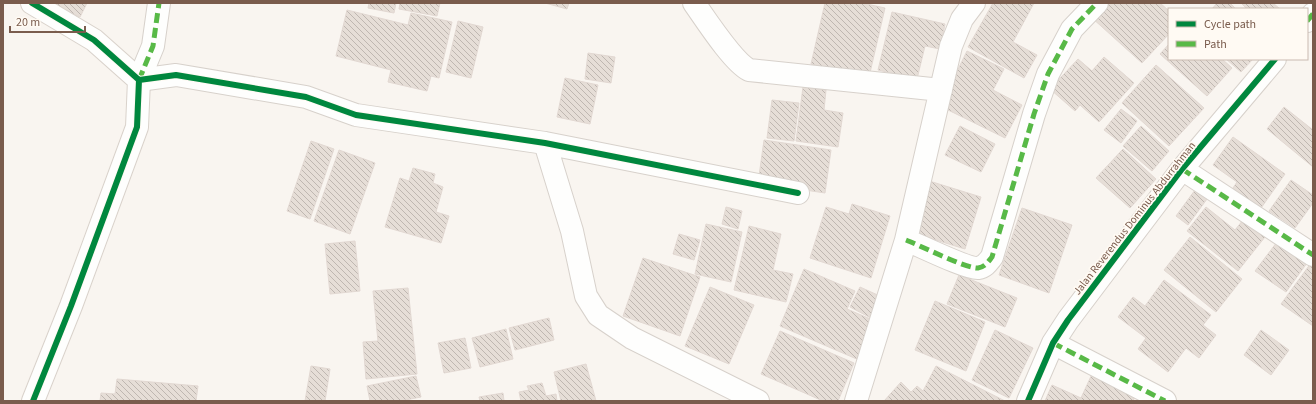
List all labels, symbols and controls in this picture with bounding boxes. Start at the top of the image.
scale bar [10,8,85,34]
legend [1168,8,1308,60]
text: 20 m [16,14,40,31]
text: Cycle path [1204,16,1256,33]
text: Path [1204,36,1227,53]
street label: Jalan Reverendus Dominus Abdurrahman [1070,139,1199,298]

